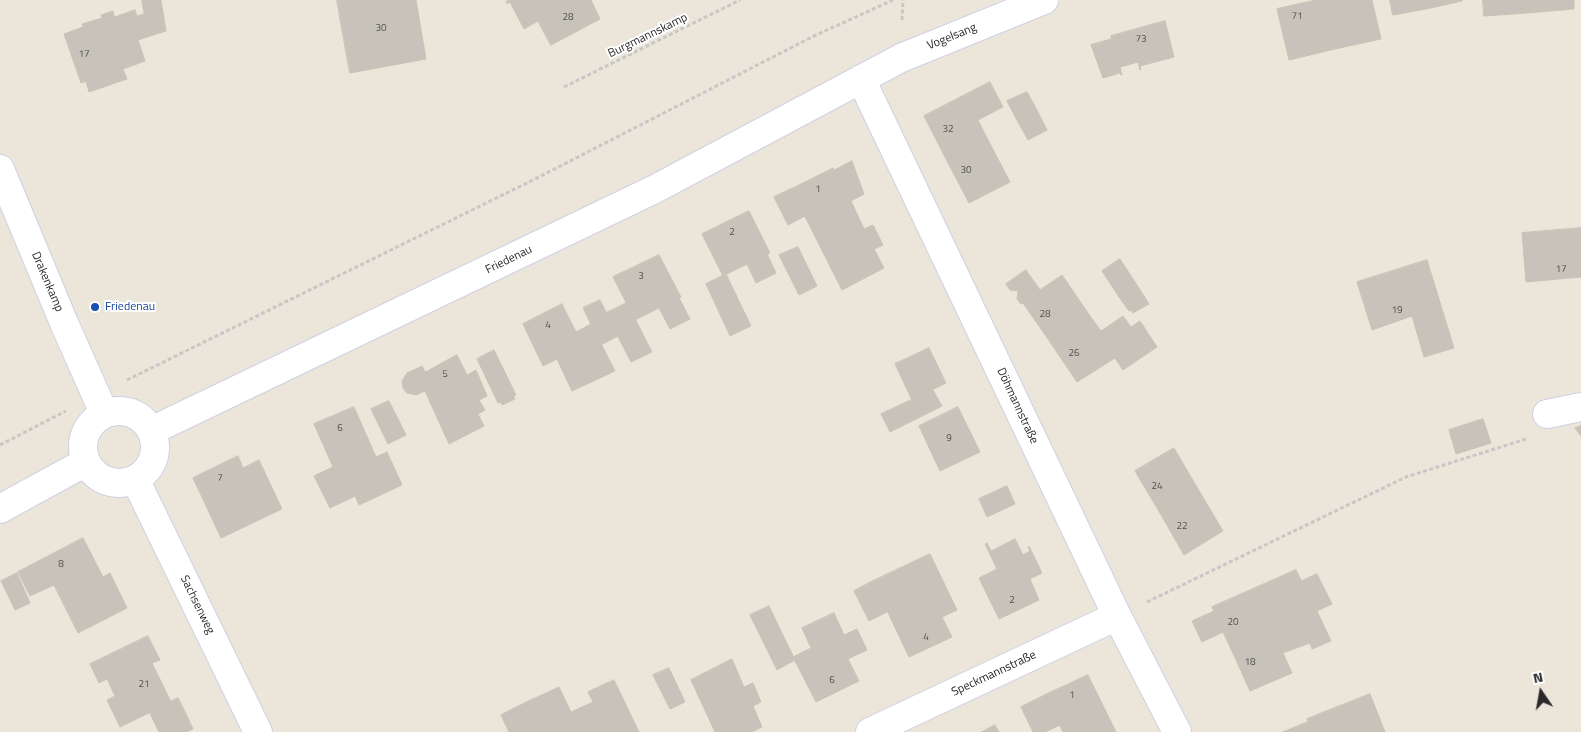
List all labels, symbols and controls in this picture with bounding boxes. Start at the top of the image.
street label: Burgmannskamp [606,11,690,61]
house number: 71 [1291,11,1303,23]
house number: 28 [562,12,574,24]
street label: Vogelsang [925,21,979,53]
house number: 30 [375,23,387,35]
house number: 73 [1135,34,1147,46]
house number: 17 [78,49,90,61]
house number: 32 [942,124,954,136]
house number: 30 [960,165,972,177]
house number: 1 [815,184,821,196]
house number: 2 [729,227,735,239]
street label: Friedenau [483,243,535,277]
street label: Drakenkamp [28,250,66,314]
house number: 17 [1555,264,1567,276]
house number: 3 [638,271,644,283]
place label: Friedenau [105,300,155,314]
marker: Friedenau [89,301,101,313]
house number: 19 [1391,305,1403,317]
house number: 28 [1039,309,1051,321]
house number: 4 [545,320,551,332]
house number: 26 [1068,348,1080,360]
street label: Döhmannstraße [993,366,1041,446]
house number: 5 [442,369,448,381]
house number: 6 [337,423,343,435]
house number: 9 [946,433,952,445]
house number: 7 [217,473,223,485]
house number: 24 [1151,481,1163,493]
house number: 22 [1176,521,1188,533]
house number: 8 [58,559,64,571]
street label: Sachsenweg [177,573,217,637]
house number: 2 [1009,595,1015,607]
house number: 20 [1227,617,1239,629]
house number: 4 [923,632,929,644]
street label: Speckmannstraße [949,648,1039,700]
house number: 18 [1244,657,1256,669]
text: N [1531,666,1545,688]
north arrow [1516,667,1566,717]
house number: 6 [829,675,835,687]
house number: 21 [138,679,150,691]
house number: 1 [1069,690,1075,702]

